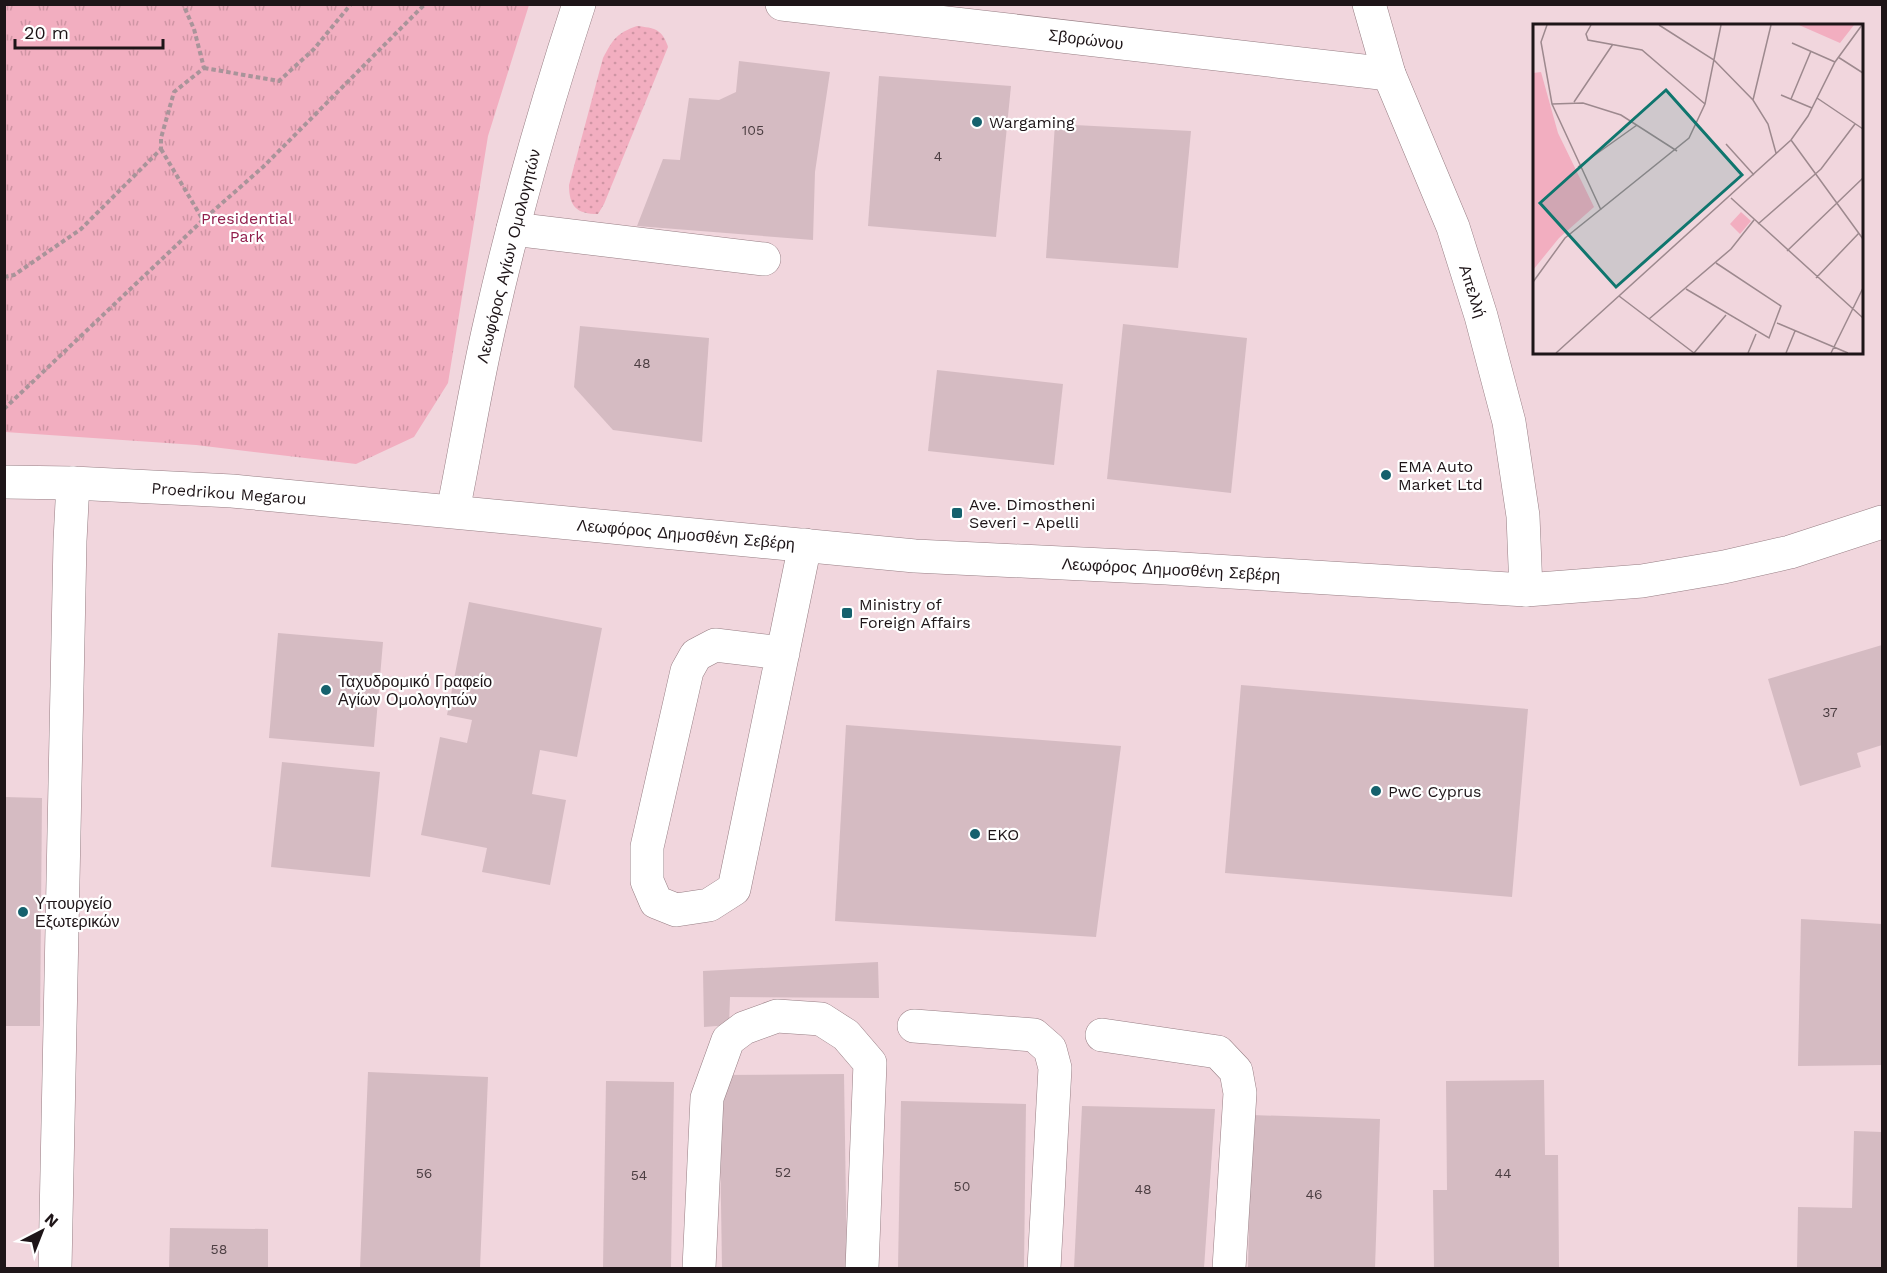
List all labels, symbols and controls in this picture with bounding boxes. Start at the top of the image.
scale bar [15,12,164,50]
text: 20 m [24,22,69,43]
inset map [1533,24,1863,354]
street label: Σβορώνου [1047,25,1124,54]
place label: Wargaming [989,113,1075,132]
marker: Wargaming [970,115,984,129]
house number: 105 [742,122,764,138]
street label: Λεωφόρος Αγίων Ομολογητών [473,147,544,365]
house number: 4 [934,148,942,164]
park label: Presidential Park [201,209,293,246]
street label: Απελλή [1455,262,1490,320]
house number: 48 [633,355,651,371]
place label: EMA Auto Market Ltd [1398,457,1483,494]
marker: EMA Auto Market Ltd [1379,468,1393,482]
street label: Proedrikou Megarou [151,479,307,508]
place label: Ave. Dimostheni Severi - Apelli [969,495,1095,532]
marker: Ave. Dimostheni Severi - Apelli [950,506,964,520]
street label: Λεωφόρος Δημοσθένη Σεβέρη [576,515,796,553]
street label: Λεωφόρος Δημοσθένη Σεβέρη [1061,554,1281,585]
place label: Ministry of Foreign Affairs [859,595,971,632]
marker: Ministry of Foreign Affairs [840,606,854,620]
place label: Ταχυδρομικό Γραφείο Αγίων Ομολογητών [338,672,492,709]
marker: Ταχυδρομικό Γραφείο Αγίων Ομολογητών [319,683,333,697]
house number: 37 [1822,704,1838,720]
place label: PwC Cyprus [1388,782,1482,801]
marker: PwC Cyprus [1369,784,1383,798]
place label: EKO [987,825,1019,844]
marker: EKO [968,827,982,841]
place label: Υπουργείο Εξωτερικών [35,894,120,931]
marker: Υπουργείο Εξωτερικών [16,905,30,919]
house number: 52 [775,1164,791,1180]
house number: 56 [416,1165,432,1181]
house number: 44 [1494,1165,1512,1181]
house number: 54 [631,1167,647,1183]
house number: 50 [954,1178,970,1194]
house number: 48 [1134,1181,1152,1197]
house number: 46 [1305,1186,1323,1202]
north arrow [12,1201,72,1261]
text: N [41,1209,62,1231]
house number: 58 [211,1241,227,1257]

